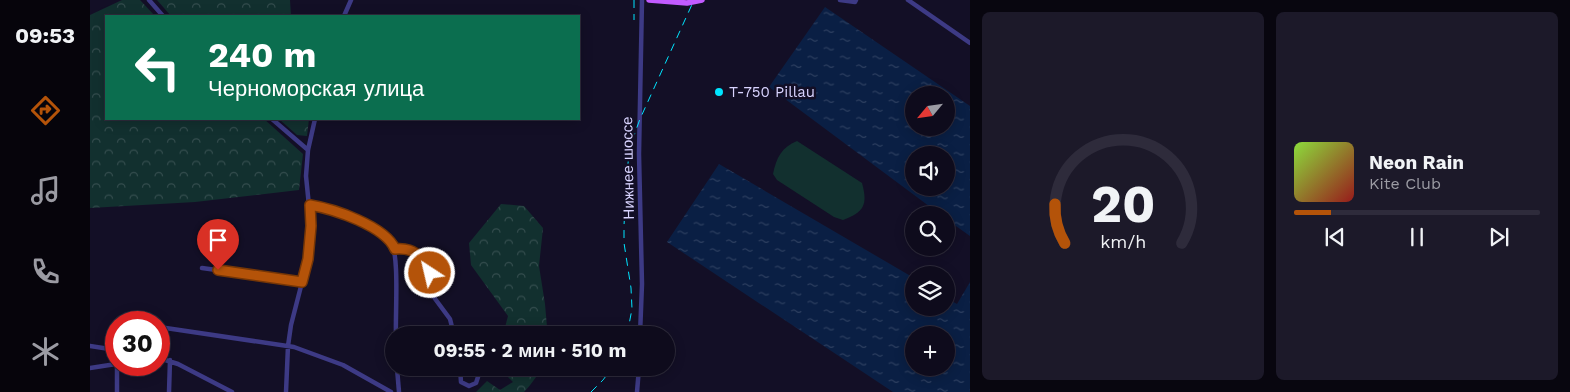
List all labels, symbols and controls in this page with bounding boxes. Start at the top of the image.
text: 09:53 [15,23,75,48]
text: 240 m [208,34,317,76]
icon: left [125,35,190,100]
text: Черноморская улица [208,76,424,101]
place label: T-750 Pillau [729,83,815,101]
marker: T-750 Pillau [713,86,725,98]
north arrow [905,86,955,136]
map controls [905,86,955,376]
icon: directions [28,93,63,128]
street label: Нижнее шоссе [618,116,638,220]
button: sound [905,146,955,196]
text: Neon Rain [1369,151,1464,174]
icon: music [28,173,63,208]
text: 20 [1091,174,1155,235]
text: Kite Club [1369,174,1441,193]
button: search [905,206,955,256]
pin [197,219,239,270]
icon: previous [1321,223,1349,251]
icon: pause [1403,223,1431,251]
icon: next [1485,223,1513,251]
icon: arrive [204,226,232,254]
text: km/h [1100,231,1146,252]
position arrow [403,246,455,298]
icon: phone [28,254,63,289]
button: layers [905,266,955,316]
speed limit sign: 30 [105,311,170,376]
button: + [905,326,955,376]
icon: climate [28,334,63,369]
text: 09:55 · 2 мин · 510 m [434,339,626,362]

